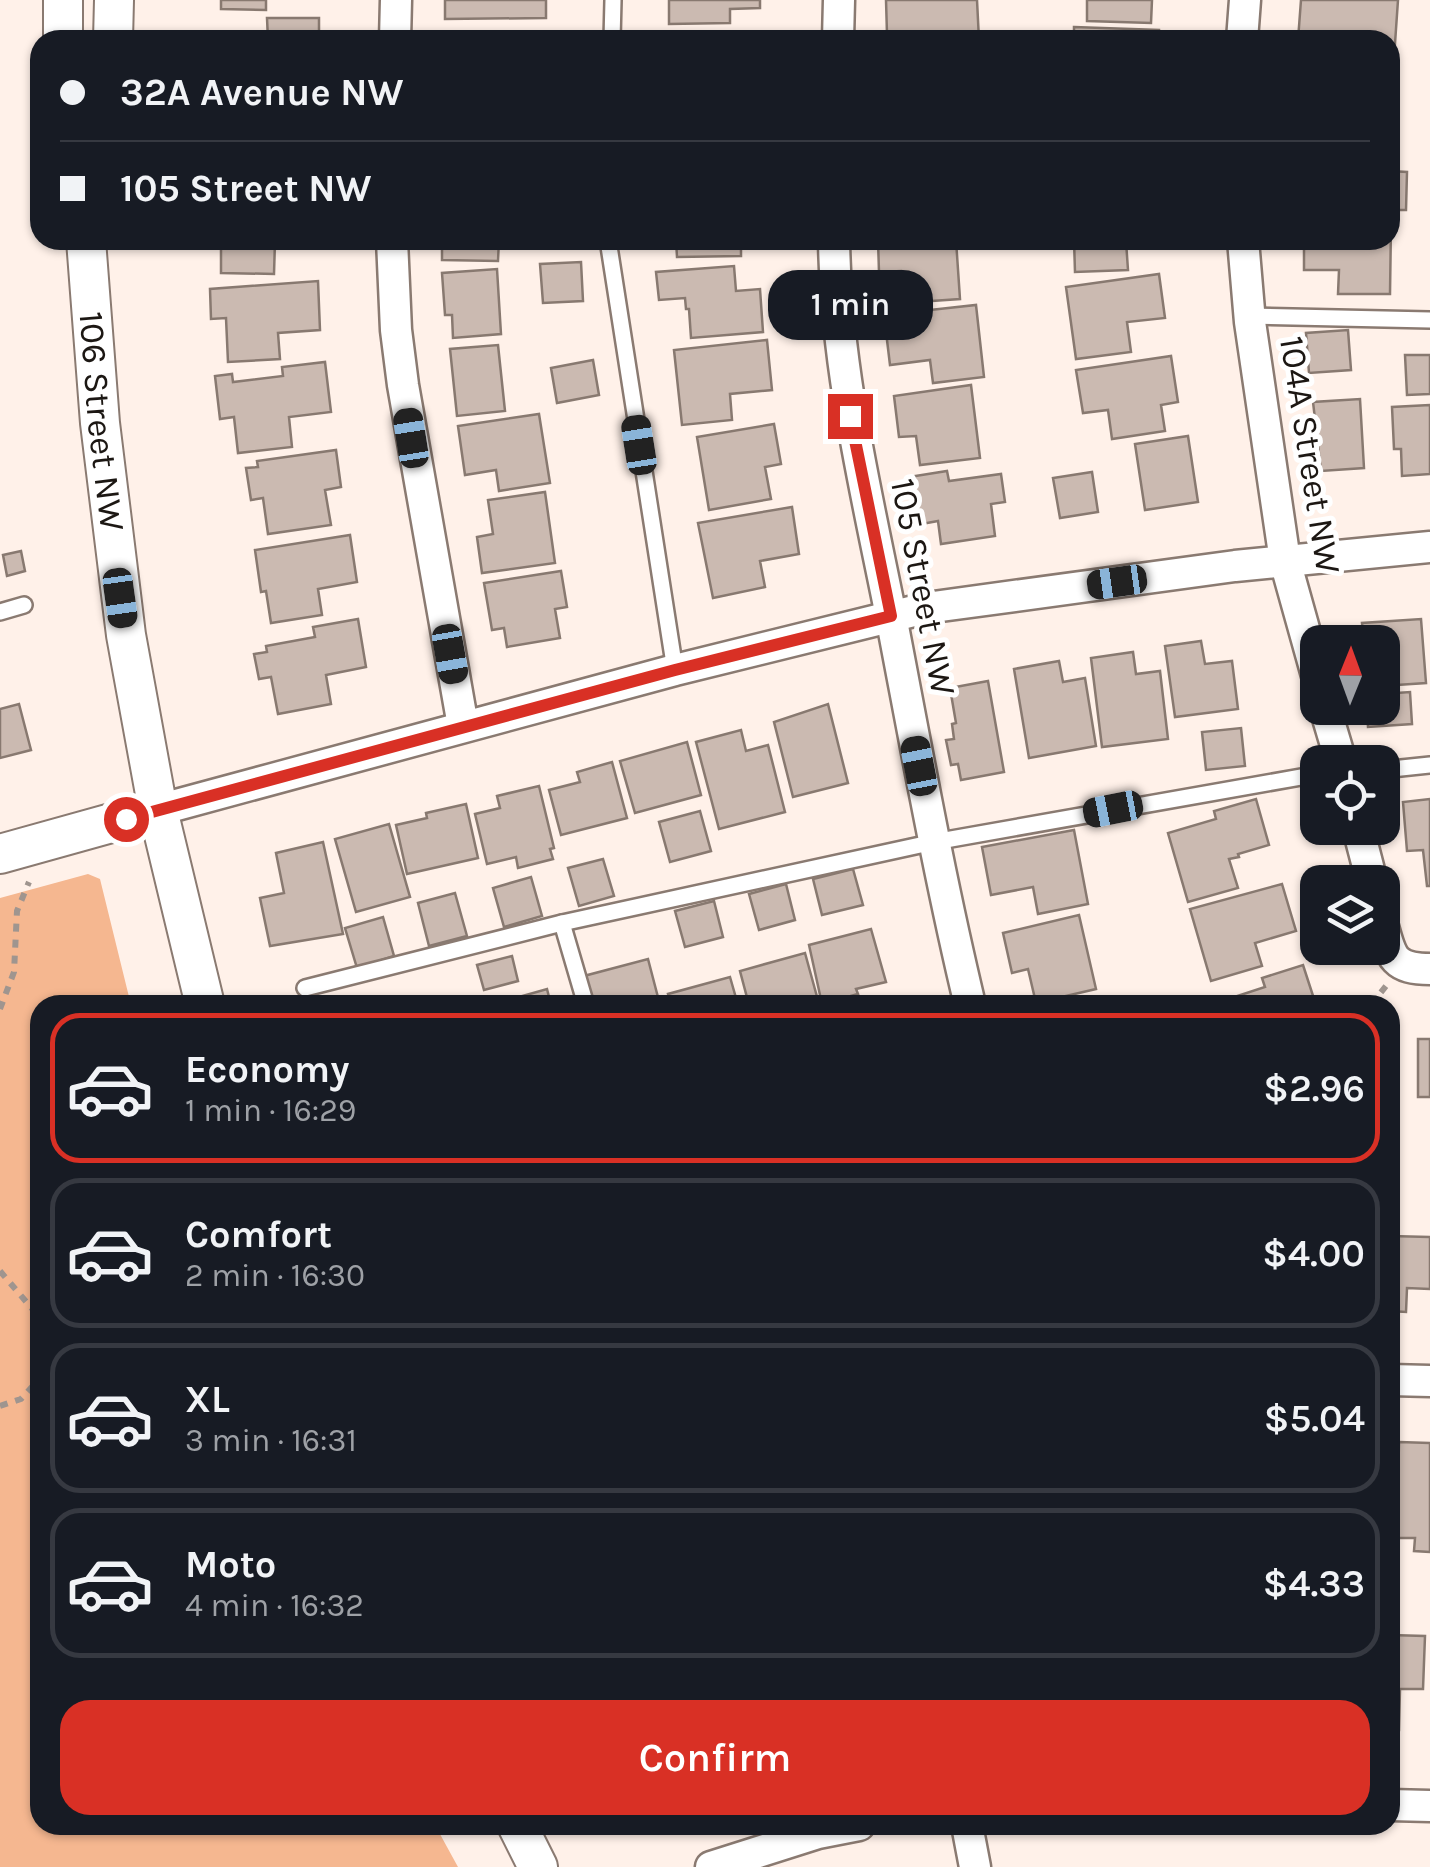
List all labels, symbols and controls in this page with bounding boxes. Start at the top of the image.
text: 32A Avenue NW [120,70,403,115]
text: 105 Street NW [120,166,372,211]
callout: 1 min [768,271,932,341]
text: 1 min [811,286,890,323]
street label: 106 Street NW [71,310,134,533]
street label: 104A Street NW [1271,333,1349,577]
route end [828,394,873,439]
car [391,406,431,470]
car [619,413,659,477]
street label: 105 Street NW [882,475,964,699]
car [1085,563,1149,601]
car [101,566,139,630]
car [430,622,470,686]
north arrow [1300,625,1400,725]
map controls [1300,625,1400,965]
car [899,734,939,798]
button: locate [1300,745,1400,845]
car [1081,789,1145,829]
route start [104,797,149,842]
button: layers [1300,865,1400,965]
icon: car [65,1043,155,1133]
text: Economy [185,1047,349,1092]
text: $2.96 [1263,1066,1365,1111]
text: 1 min · 16:29 [185,1092,356,1129]
icon: car [65,1208,155,1298]
text: Comfort [185,1212,332,1257]
text: $4.00 [1262,1231,1365,1276]
text: 2 min · 16:30 [185,1257,365,1294]
icon: car [65,1373,155,1463]
text: XL [185,1377,230,1422]
text: $5.04 [1264,1396,1365,1441]
text: 3 min · 16:31 [185,1422,357,1459]
icon: car [65,1538,155,1628]
text: Moto [185,1542,276,1587]
text: $4.33 [1263,1561,1365,1606]
text: 4 min · 16:32 [185,1587,364,1624]
button: Confirm [60,1700,1370,1815]

